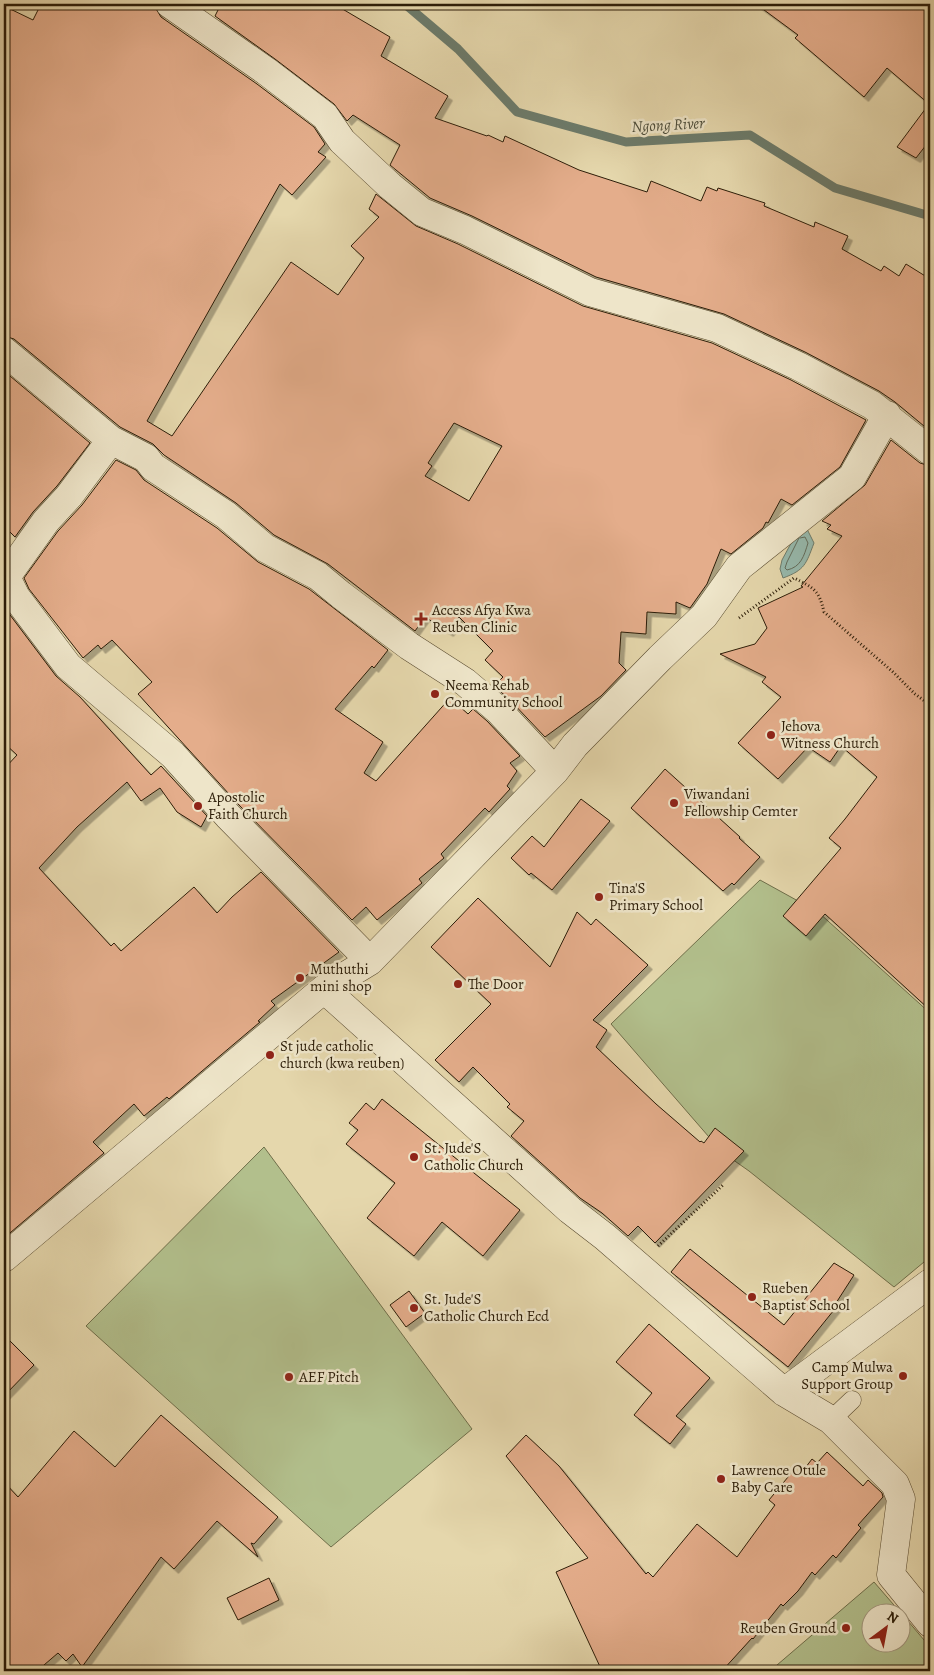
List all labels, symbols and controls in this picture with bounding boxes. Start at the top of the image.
water label: Ngong River [631,112,706,138]
place label: Access Afya Kwa Reuben Clinic [431,600,531,637]
marker: Access Afya Kwa Reuben Clinic [414,612,428,626]
place label: Neema Rehab Community School [445,675,563,712]
marker: Neema Rehab Community School [429,688,441,700]
place label: Jehova Witness Church [780,716,879,753]
marker: Jehova Witness Church [765,729,777,741]
place label: Viwandani Fellowship Cemter [683,784,798,821]
place label: Apostolic Faith Church [207,787,288,824]
marker: Viwandani Fellowship Cemter [668,797,680,809]
marker: Apostolic Faith Church [192,800,204,812]
place label: Tina'S Primary School [609,878,703,915]
marker: Tina'S Primary School [593,891,605,903]
place label: Muthuthi mini shop [310,959,372,996]
marker: Muthuthi mini shop [294,972,306,984]
place label: The Door [468,974,524,994]
marker: The Door [452,978,464,990]
place label: St jude catholic church (kwa reuben) [280,1036,404,1073]
marker: St jude catholic church (kwa reuben) [264,1049,276,1061]
place label: St. Jude'S Catholic Church [424,1138,524,1175]
marker: St. Jude'S Catholic Church [408,1151,420,1163]
place label: Rueben Baptist School [762,1278,850,1315]
place label: St. Jude'S Catholic Church Ecd [424,1289,550,1326]
marker: Rueben Baptist School [746,1291,758,1303]
marker: St. Jude'S Catholic Church Ecd [408,1302,420,1314]
place label: Camp Mulwa Support Group [801,1357,893,1394]
place label: AEF Pitch [298,1367,359,1387]
marker: Camp Mulwa Support Group [897,1370,909,1382]
marker: AEF Pitch [283,1371,295,1383]
place label: Lawrence Otule Baby Care [731,1460,826,1497]
marker: Lawrence Otule Baby Care [715,1473,727,1485]
north arrow [862,1602,912,1652]
text: N [883,1607,902,1628]
place label: Reuben Ground [740,1618,837,1638]
marker: Reuben Ground [840,1622,852,1634]

